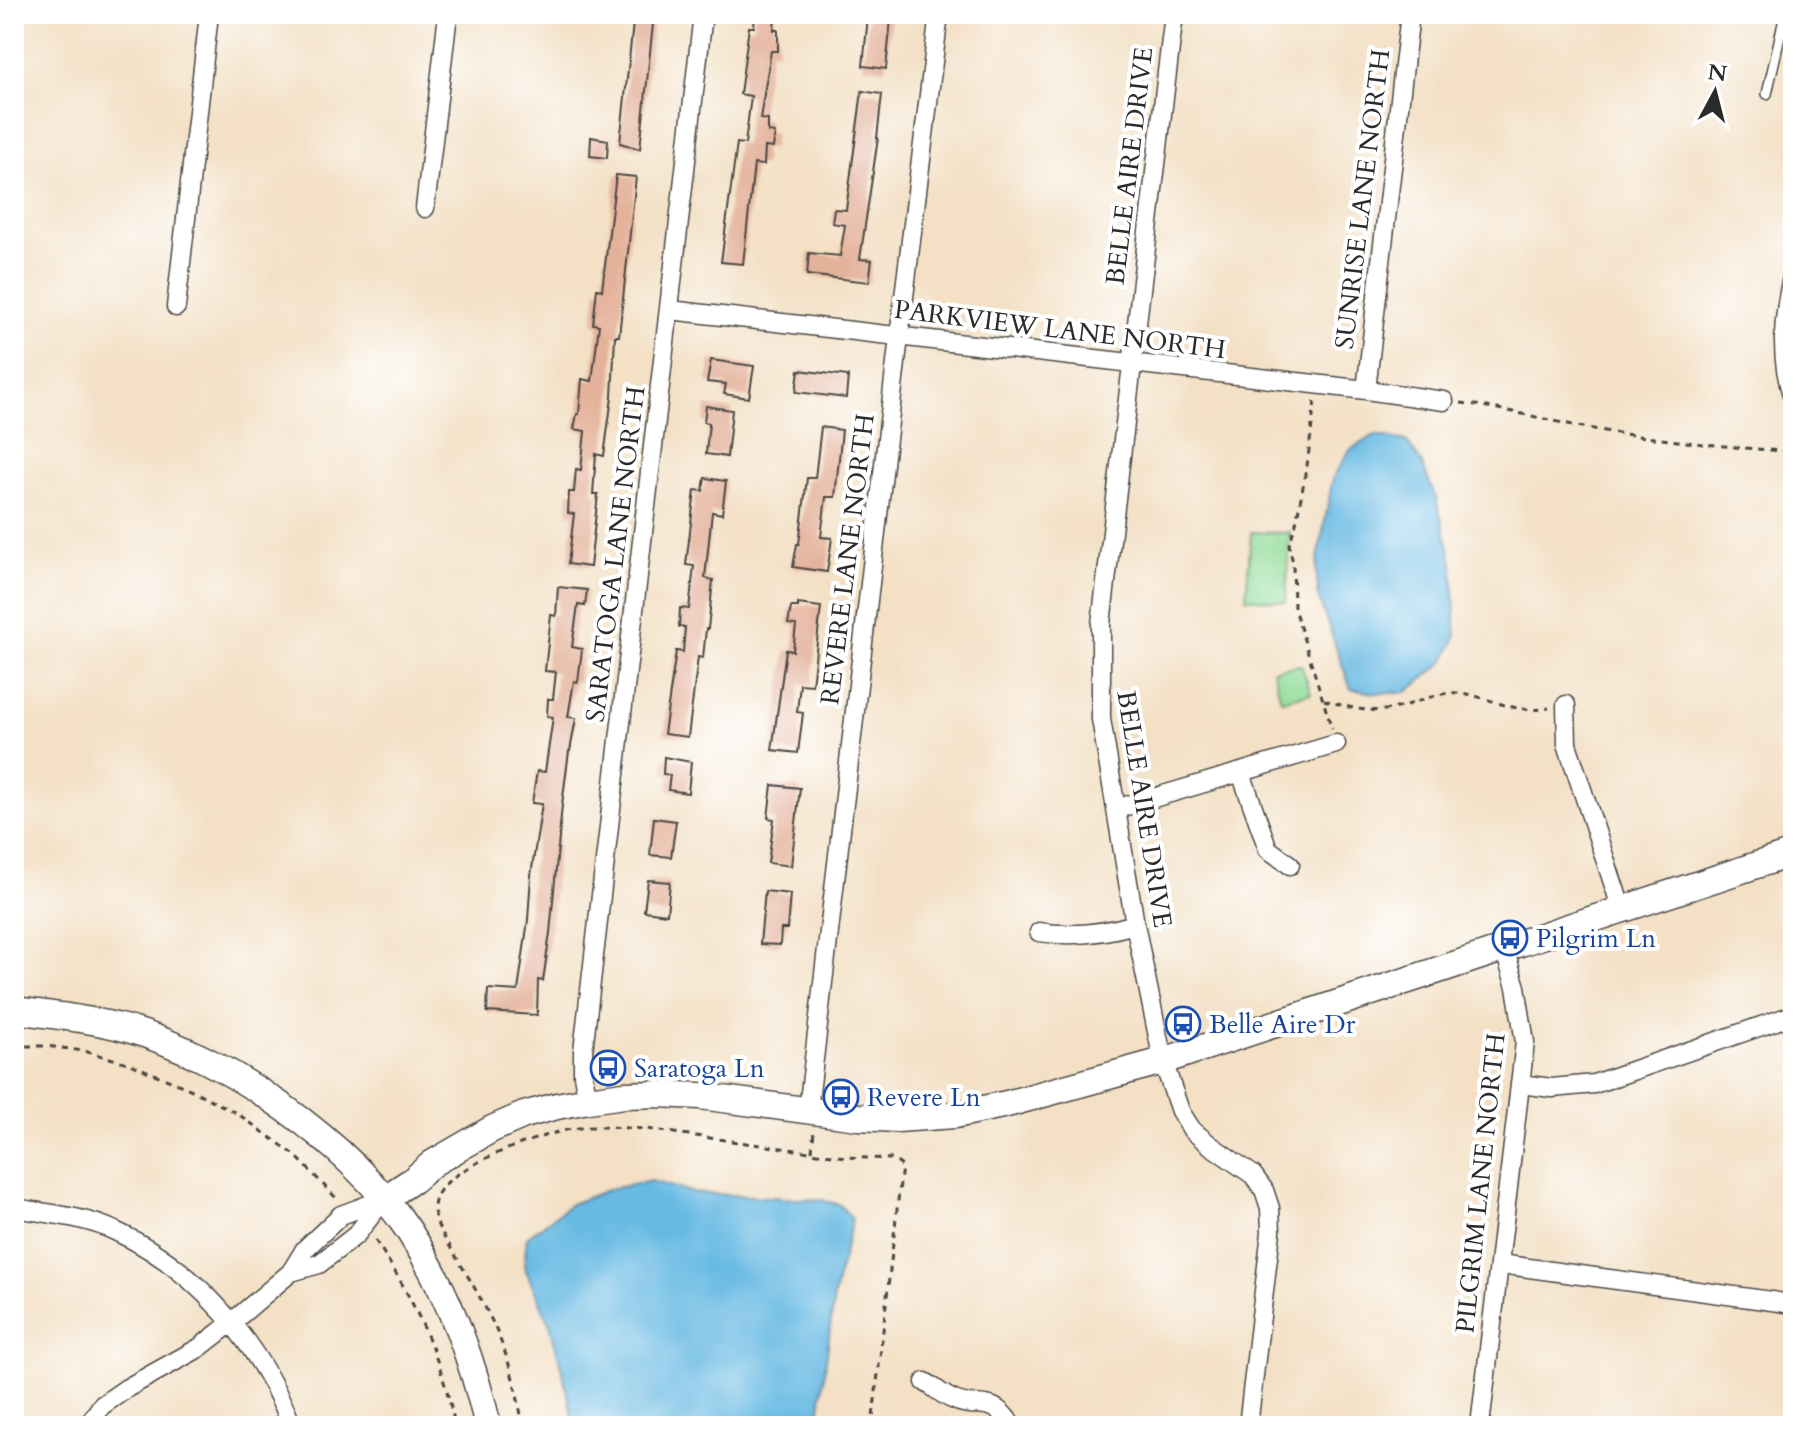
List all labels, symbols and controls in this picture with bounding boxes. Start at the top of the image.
street label: BELLE AIRE DRIVE [1098,45,1161,287]
street label: SUNRISE LANE NORTH [1327,47,1398,351]
north arrow [1675,52,1755,132]
text: N [1706,57,1729,89]
street label: PARKVIEW LANE NORTH [892,292,1228,367]
street label: SARATOGA LANE NORTH [577,384,653,724]
street label: REVERE LANE NORTH [812,411,883,707]
street label: BELLE AIRE DRIVE [1108,688,1181,930]
bus stop icon: Pilgrim Ln [1491,919,1529,957]
place label: Pilgrim Ln [1536,921,1656,956]
bus stop icon: Belle Aire Dr [1164,1005,1202,1043]
place label: Belle Aire Dr [1209,1007,1356,1042]
street label: PILGRIM LANE NORTH [1447,1031,1514,1335]
bus stop icon: Saratoga Ln [589,1049,627,1087]
place label: Saratoga Ln [634,1051,765,1086]
bus stop icon: Revere Ln [822,1078,860,1116]
place label: Revere Ln [867,1080,981,1115]

